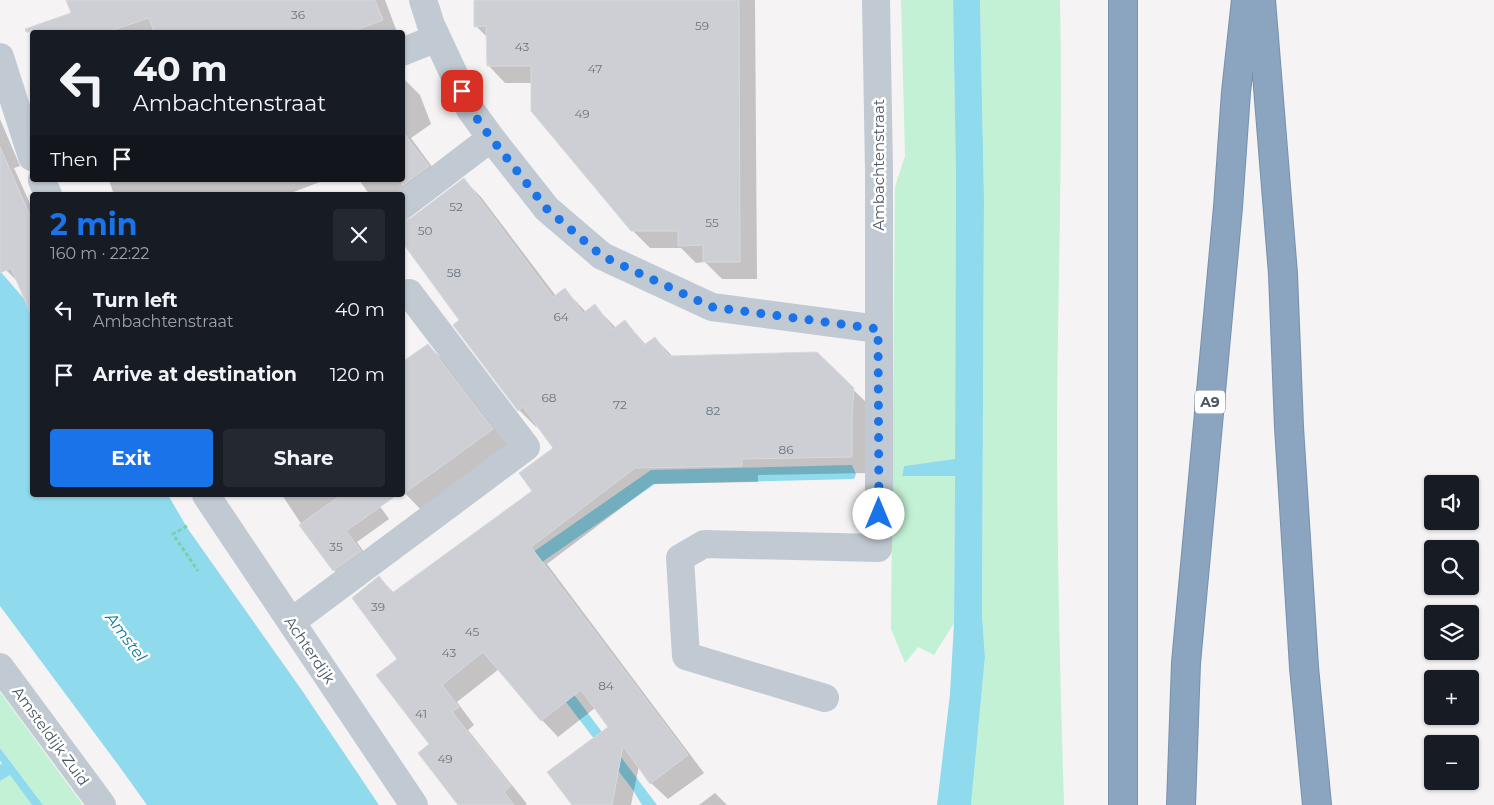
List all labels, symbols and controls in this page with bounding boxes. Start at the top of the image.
house number: 36 [291,7,305,22]
house number: 59 [695,18,709,33]
house number: 43 [515,39,529,54]
text: 40 m [133,47,228,90]
icon: left [50,50,115,115]
house number: 47 [588,61,602,76]
pin [441,70,483,112]
icon: arrive [448,77,476,105]
text: Ambachtenstraat [133,90,326,117]
street label: Ambachtenstraat [869,99,888,231]
house number: 49 [574,106,590,121]
icon: arrive [108,145,136,173]
text: Then [50,148,98,171]
house number: 52 [449,199,463,214]
text: 2 min [50,206,137,243]
button: close [333,209,385,261]
house number: 55 [705,215,719,230]
house number: 50 [418,223,432,238]
text: 160 m · 22:22 [50,244,149,263]
house number: 58 [447,265,462,280]
text: Turn left [93,289,178,312]
icon: left [50,296,78,324]
text: 40 m [335,298,385,321]
house number: 64 [553,309,569,324]
text: Ambachtenstraat [93,312,234,331]
icon: arrive [50,361,78,389]
text: Arrive at destination [93,363,297,386]
text: 120 m [330,363,385,386]
house number: 68 [542,390,557,405]
road number: A9 [1195,391,1225,414]
house number: 72 [613,397,627,412]
house number: 82 [706,403,720,418]
button: Exit [50,429,213,487]
button: Share [223,429,385,487]
house number: 86 [779,442,793,457]
map controls [1424,475,1479,790]
button: sound [1424,475,1479,530]
position arrow [852,487,904,539]
house number: 35 [329,539,343,554]
button: search [1424,540,1479,595]
house number: 39 [371,599,385,614]
button: layers [1424,605,1479,660]
water label: Amstel [101,608,151,666]
street label: Achterdijk [281,613,339,687]
house number: 45 [465,624,480,639]
house number: 43 [442,645,456,660]
button: + [1424,670,1479,725]
house number: 84 [598,678,614,693]
street label: Amsteldijk Zuid [9,683,93,789]
house number: 41 [415,706,427,721]
button: − [1424,735,1479,790]
house number: 49 [437,751,453,766]

